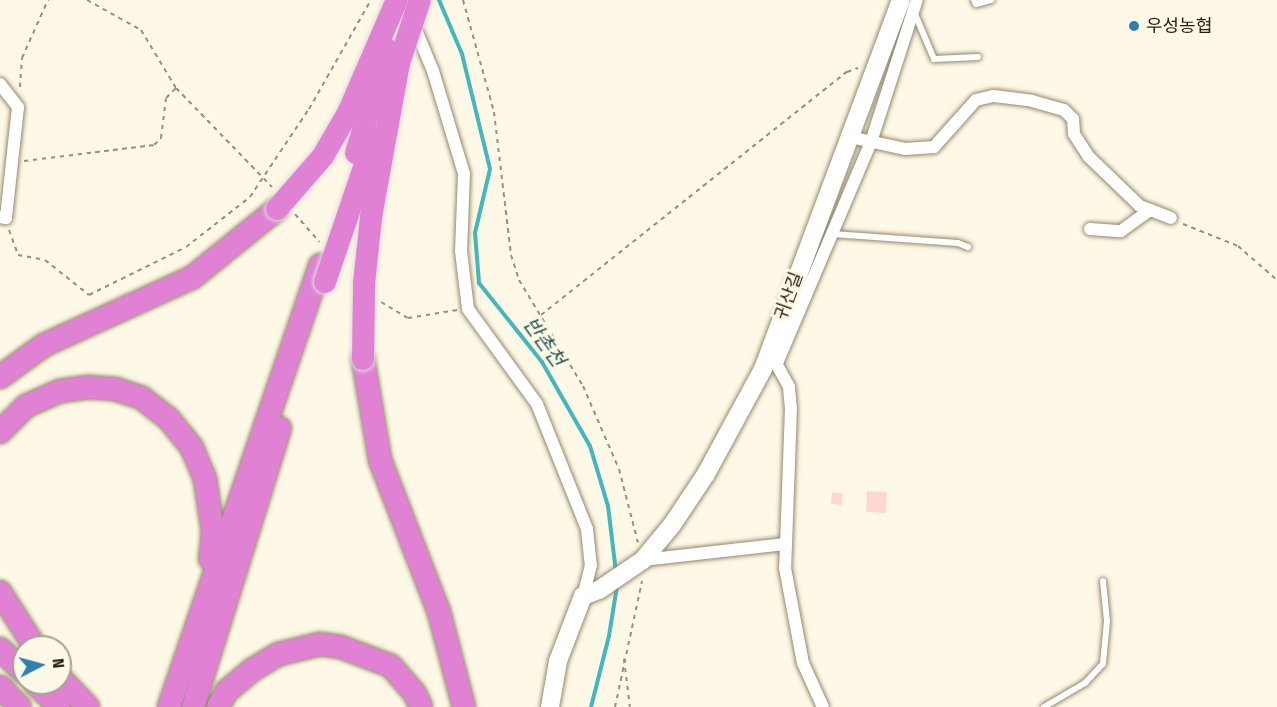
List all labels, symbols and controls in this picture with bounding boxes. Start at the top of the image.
place label: 우성농협 [1146,15,1212,37]
marker: 우성농협 [1127,19,1141,33]
street label: 귀산길 [770,269,808,323]
water label: 반촌천 [518,313,570,371]
north arrow [12,635,72,695]
text: N [48,658,68,669]

